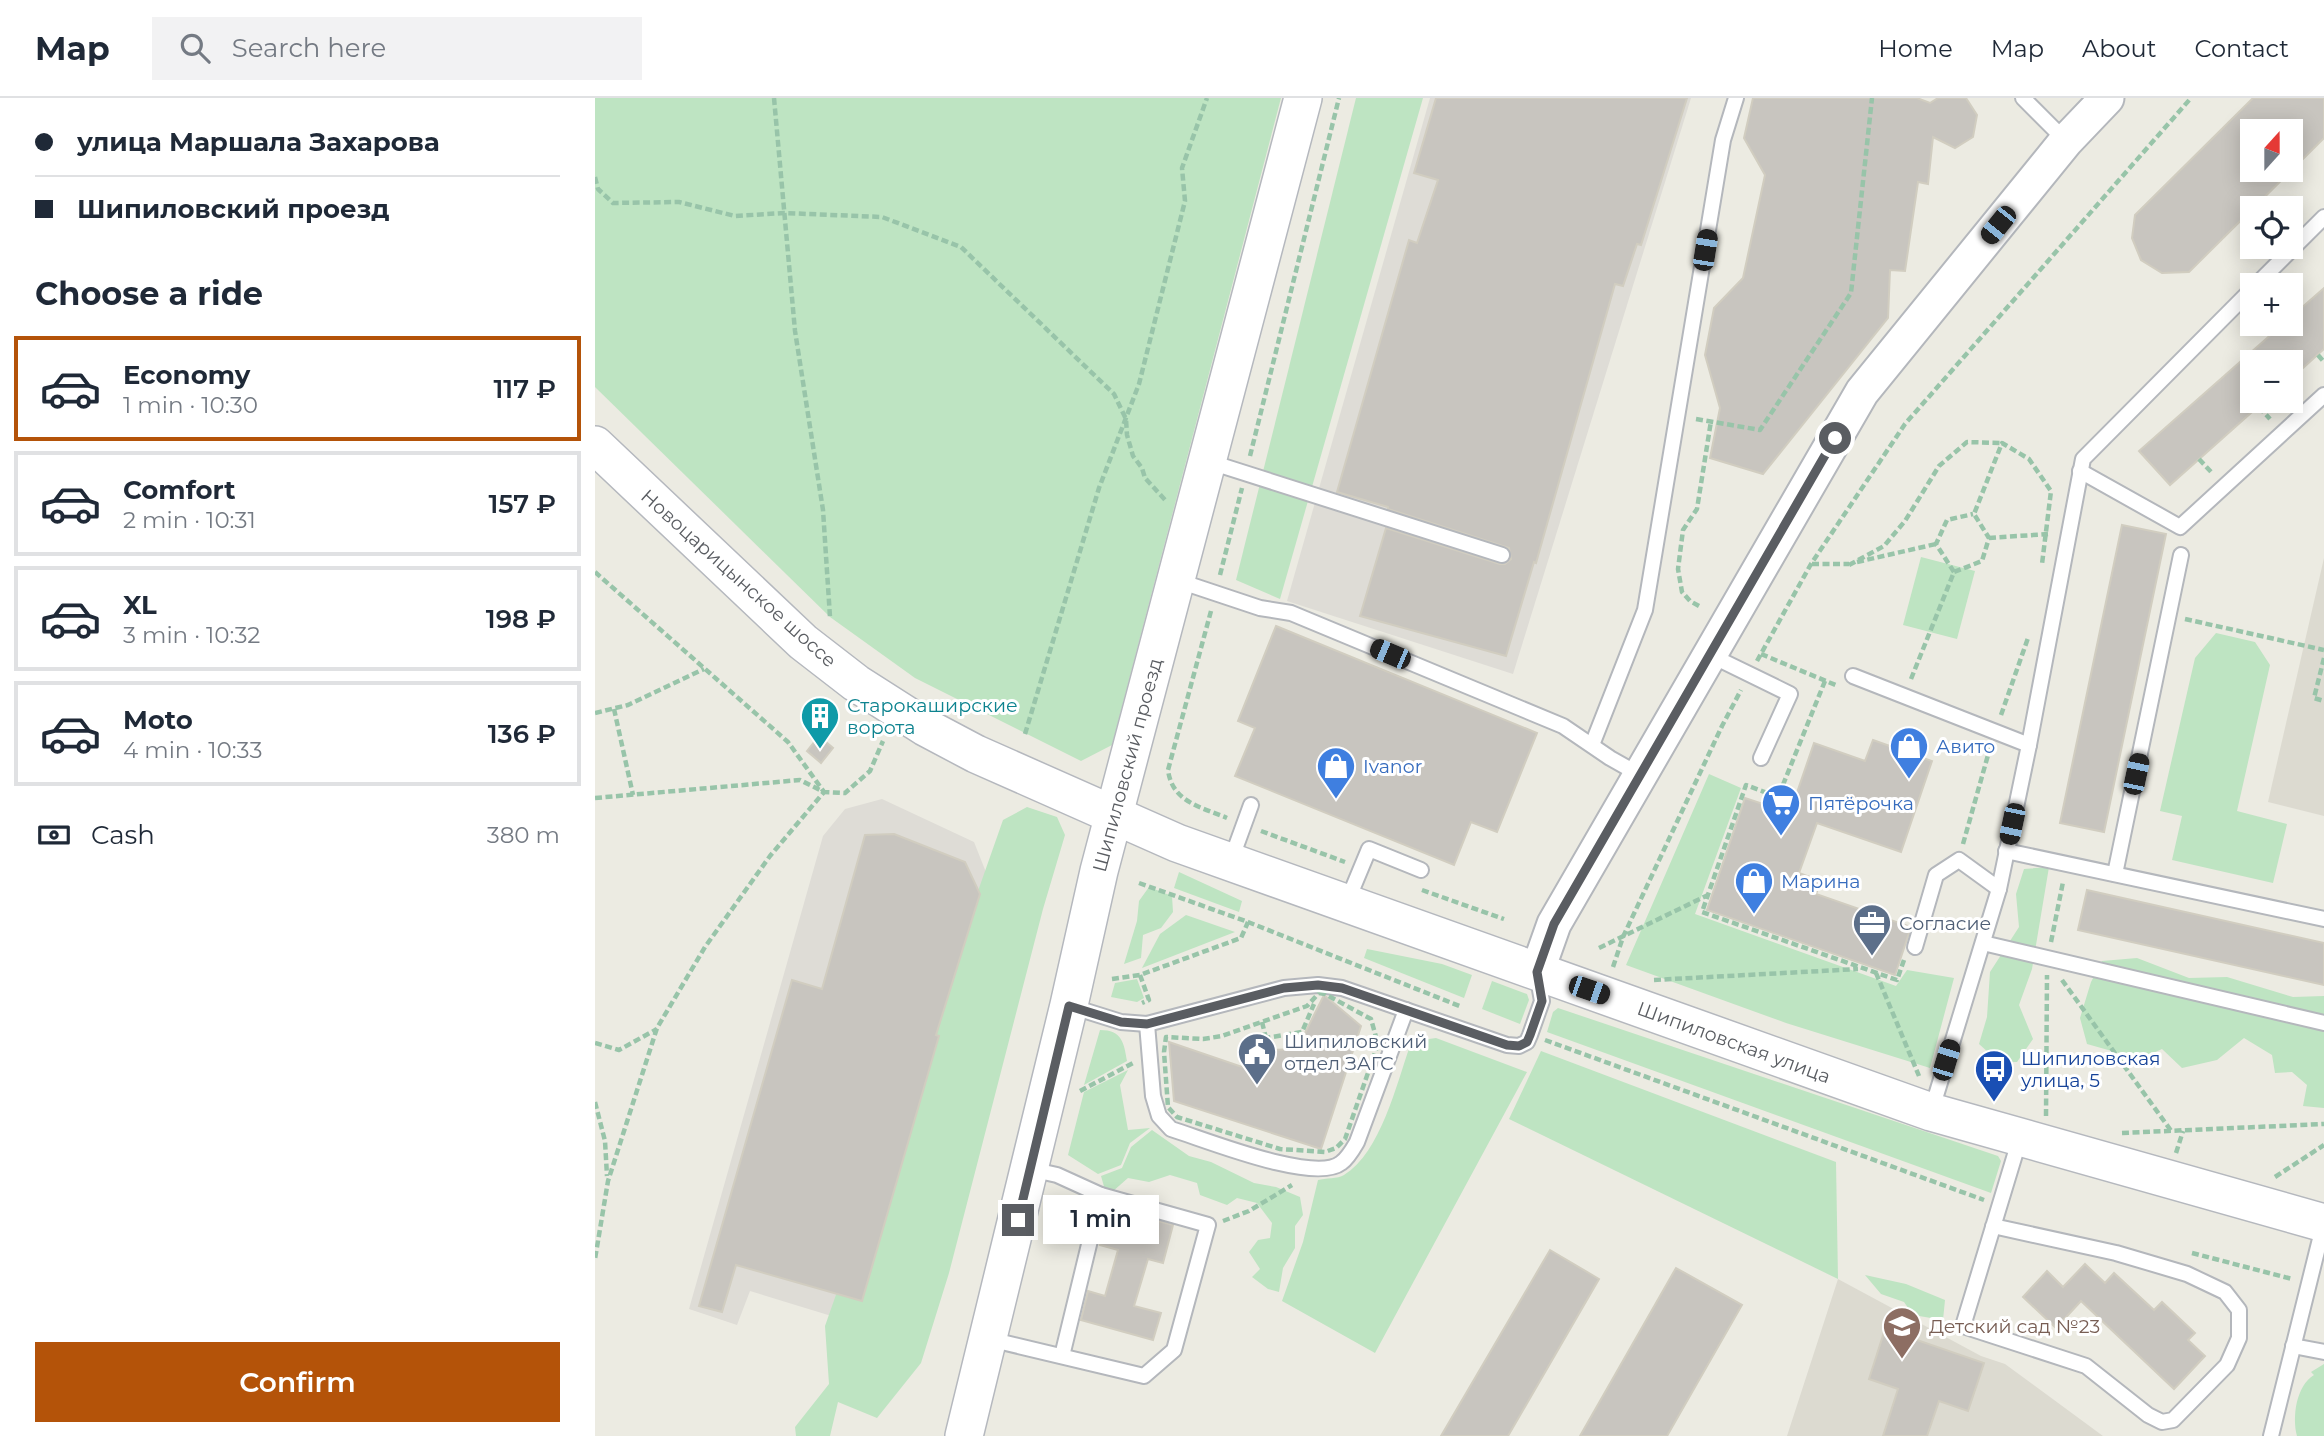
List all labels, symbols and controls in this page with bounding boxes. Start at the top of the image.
search box [152,17,642,80]
text: Map [35,28,110,68]
icon: search [176,29,214,67]
text: Search here [232,32,386,64]
text: Home [1878,34,1953,63]
text: Map [1991,34,2044,63]
text: About [2082,34,2156,63]
text: Contact [2194,34,2289,63]
north arrow [2240,119,2303,182]
map controls [2240,119,2303,413]
text: улица Маршала Захарова [77,126,440,158]
text: Шипиловский проезд [77,193,390,225]
button: locate [2240,196,2303,259]
car [1977,202,2020,248]
car [1692,228,1719,272]
button: + [2240,273,2303,336]
text: Choose a ride [35,274,263,313]
button: − [2240,350,2303,413]
icon: car [39,357,102,420]
text: Economy [123,359,250,391]
text: 117 ₽ [493,373,556,405]
text: 1 min · 10:30 [123,391,258,419]
route start [1819,422,1851,454]
icon: car [39,472,102,535]
text: Comfort [123,474,235,506]
street label: Новоцарицынское шоссе [636,485,841,672]
text: 157 ₽ [488,488,556,520]
text: 2 min · 10:31 [123,506,256,534]
icon: car [39,587,102,650]
text: XL [123,589,157,621]
text: 198 ₽ [486,603,556,635]
text: 3 min · 10:32 [123,621,260,649]
car [1367,636,1414,672]
street label: Шипиловский проезд [1088,656,1167,875]
place label: Старокаширские ворота [847,694,1018,739]
building icon: Старокаширские ворота [799,695,841,750]
icon: car [39,702,102,765]
text: Moto [123,704,193,736]
text: 136 ₽ [488,718,556,750]
shop icon: Авито [1888,725,1930,780]
place label: Авито [1936,735,1995,758]
text: 4 min · 10:33 [123,736,262,764]
shop icon: Ivanor [1315,745,1357,800]
car [2122,751,2151,797]
place label: Ivanor [1363,755,1422,778]
supermarket icon: Пятёрочка [1760,782,1802,837]
place label: Пятёрочка [1808,792,1914,815]
car [1998,801,2027,847]
icon: cash [35,816,73,854]
text: Cash [91,819,155,851]
text: 380 m [487,821,560,849]
shop icon: Марина [1733,860,1775,915]
place label: Марина [1781,870,1860,893]
office icon: Согласие [1851,902,1893,957]
place label: Согласие [1899,912,1991,935]
car [1566,973,1613,1007]
street label: Шипиловская улица [1634,997,1834,1088]
place label: Шипиловский отдел ЗАГС [1284,1030,1427,1075]
public building icon: Шипиловский отдел ЗАГС [1236,1031,1278,1086]
car [1930,1037,1963,1083]
place label: Шипиловская улица, 5 [2020,1047,2161,1092]
bus stop icon: Шипиловская улица, 5 [1973,1048,2015,1103]
callout: 1 min [1043,1196,1158,1244]
route end [1002,1204,1034,1236]
text: 1 min [1070,1205,1132,1233]
school or university icon: Детский сад №23 [1881,1305,1923,1360]
place label: Детский сад №23 [1929,1315,2100,1338]
button: Confirm [35,1342,560,1422]

